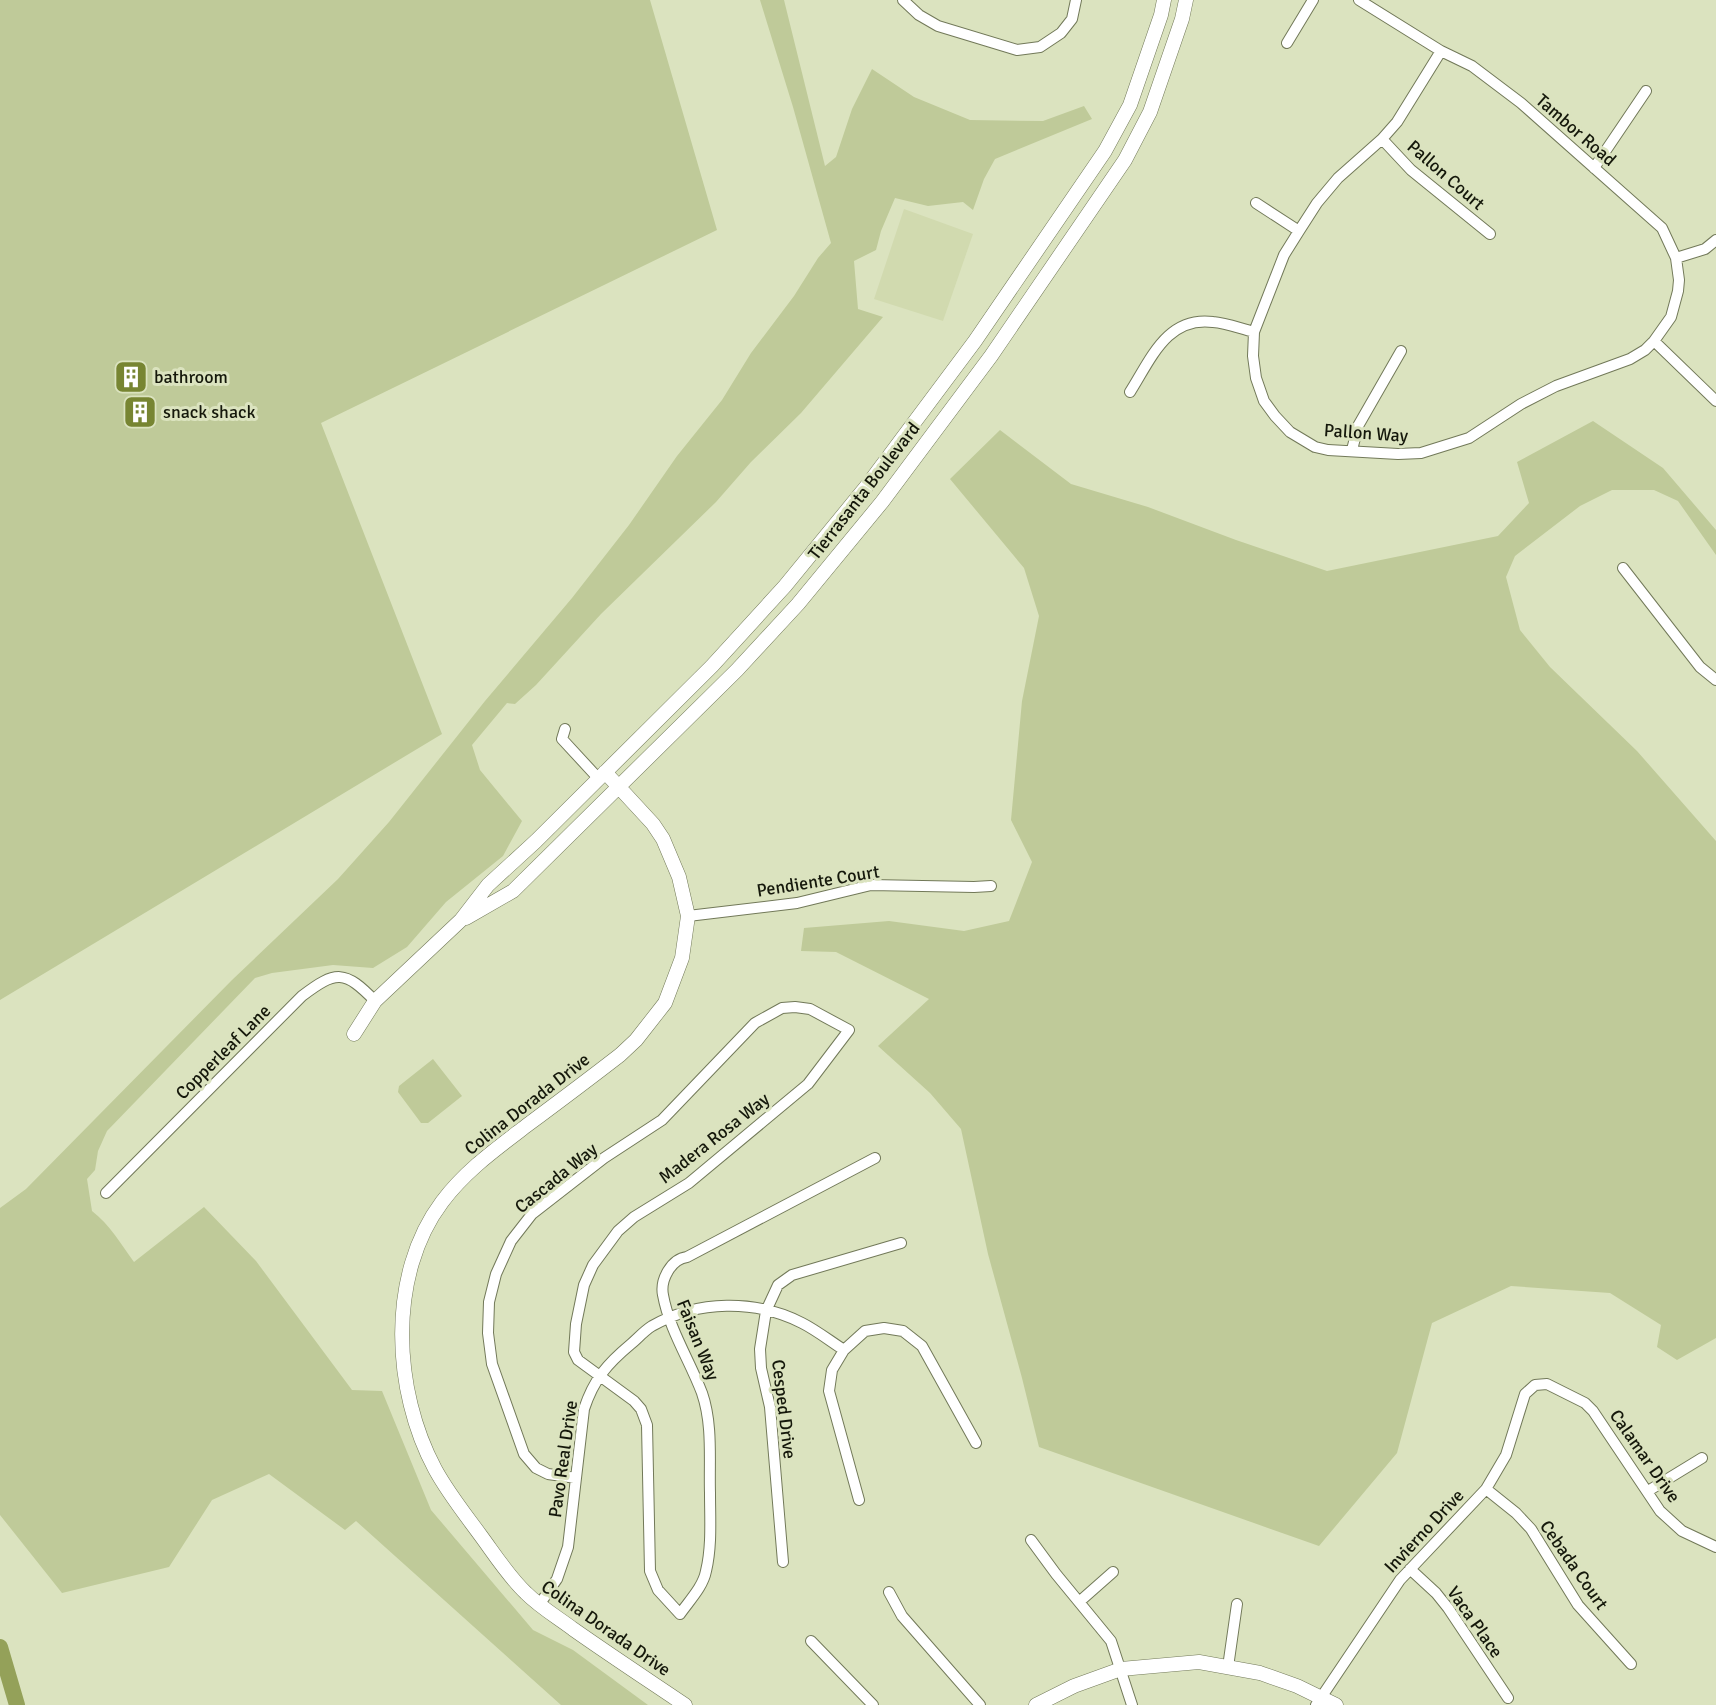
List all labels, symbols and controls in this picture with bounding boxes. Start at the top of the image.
street label: Tambor Road [1531,89,1621,171]
street label: Pallon Court [1403,135,1489,215]
building icon: bathroom [113,359,149,395]
place label: bathroom [154,366,228,388]
building icon: snack shack [122,394,158,430]
place label: snack shack [163,401,255,423]
street label: Tierrasanta Boulevard [803,418,925,564]
street label: Pallon Way [1323,419,1409,447]
street label: Pendiente Court [755,860,881,902]
street label: Copperleaf Lane [171,1000,275,1104]
street label: Colina Dorada Drive [460,1048,594,1160]
street label: Madera Rosa Way [654,1088,774,1188]
street label: Cascada Way [510,1138,602,1218]
street label: Faisan Way [672,1296,724,1384]
street label: Cesped Drive [767,1358,801,1460]
street label: Pavo Real Drive [544,1399,582,1519]
street label: Calamar Drive [1605,1405,1685,1507]
street label: Invierno Drive [1380,1484,1468,1578]
street label: Cebada Court [1535,1516,1613,1614]
street label: Colina Dorada Drive [537,1575,675,1681]
street label: Vaca Place [1442,1582,1508,1662]

